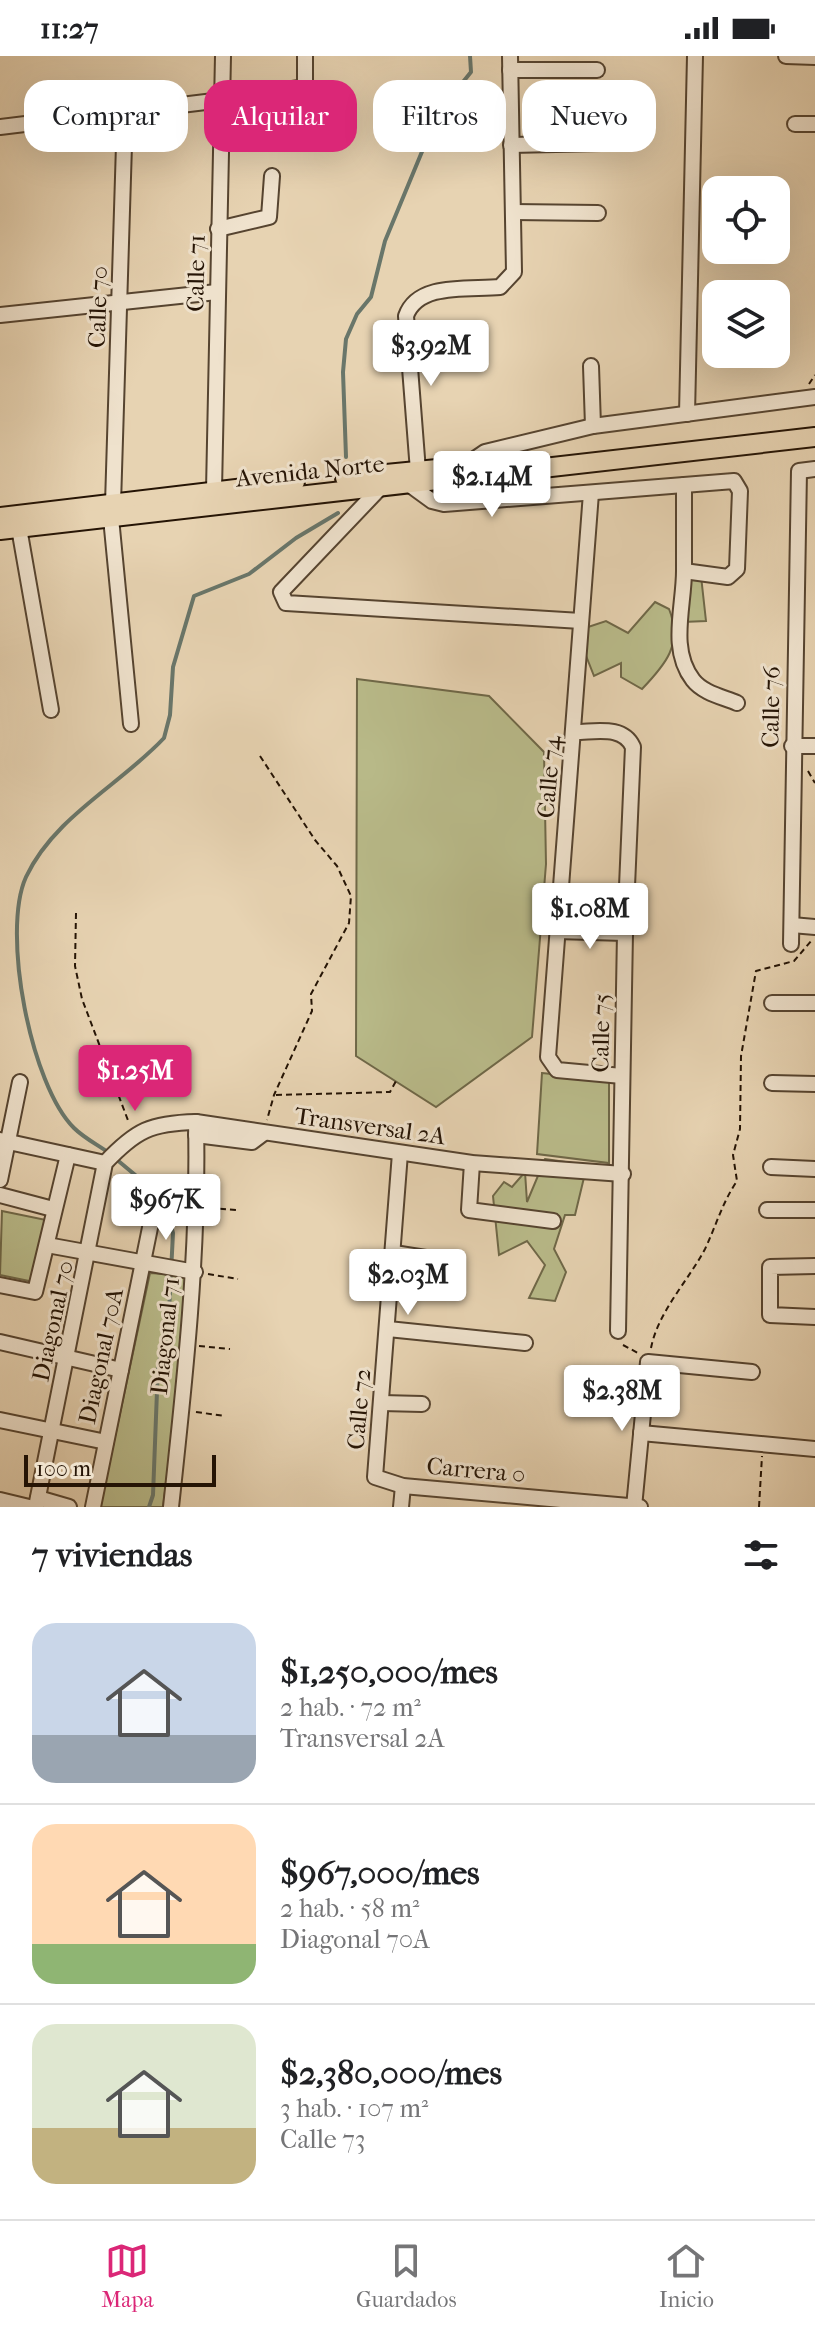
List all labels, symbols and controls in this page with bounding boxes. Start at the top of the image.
text: 11:27 [40,11,99,46]
chip: Comprar [24,80,188,152]
chip: Alquilar [204,80,357,152]
chip: Filtros [373,80,506,152]
chip: Nuevo [522,80,656,152]
map controls [702,176,790,368]
button: locate [702,176,790,264]
street label: Calle 71 [181,234,211,312]
street label: Calle 70 [83,265,113,349]
button: layers [702,280,790,368]
pin: $3.92M [366,320,496,388]
text: $3.92M [391,330,471,361]
street label: Avenida Norte [233,449,386,493]
pin: $2.14M [427,451,557,519]
text: $2.14M [451,461,533,492]
street label: Calle 76 [756,665,786,748]
street label: Calle 74 [531,734,567,819]
pin: $1.08M [525,883,655,951]
text: $1.08M [550,893,630,924]
street label: Calle 75 [586,993,616,1073]
pin: $1.25M [70,1045,200,1113]
text: $1.25M [97,1055,173,1086]
street label: Transversal 2A [293,1102,448,1150]
pin: $967K [110,1174,222,1242]
text: $967K [129,1184,203,1215]
pin: $2.03M [343,1249,473,1317]
street label: Diagonal 70 [27,1258,79,1384]
text: $2.03M [367,1259,449,1290]
street label: Diagonal 71 [145,1276,185,1396]
street label: Diagonal 70A [73,1285,129,1427]
pin: $2.38M [557,1365,687,1433]
street label: Calle 72 [342,1367,376,1451]
text: $2.38M [582,1375,662,1406]
scale bar [24,1451,216,1487]
street label: Carrera 0 [425,1452,527,1488]
text: 100 m [36,1456,91,1482]
icon: filters [739,1533,783,1577]
text: 7 viviendas [32,1535,192,1575]
text: $1,250,000/mes [280,1652,498,1692]
icon: home [96,1655,192,1751]
text: 2 hab. · 72 m² [280,1692,421,1723]
text: Transversal 2A [280,1723,445,1754]
text: $967,000/mes [280,1853,480,1893]
icon: home [96,1856,192,1952]
text: 2 hab. · 58 m² [280,1893,419,1924]
text: Diagonal 70A [280,1924,430,1955]
text: $2,380,000/mes [280,2053,502,2093]
icon: home [96,2056,192,2152]
text: 3 hab. · 107 m² [280,2093,428,2124]
text: Calle 73 [280,2124,365,2155]
tab: Mapa [101,2239,154,2313]
tab: Guardados [356,2239,457,2313]
tab: Inicio [659,2239,714,2313]

